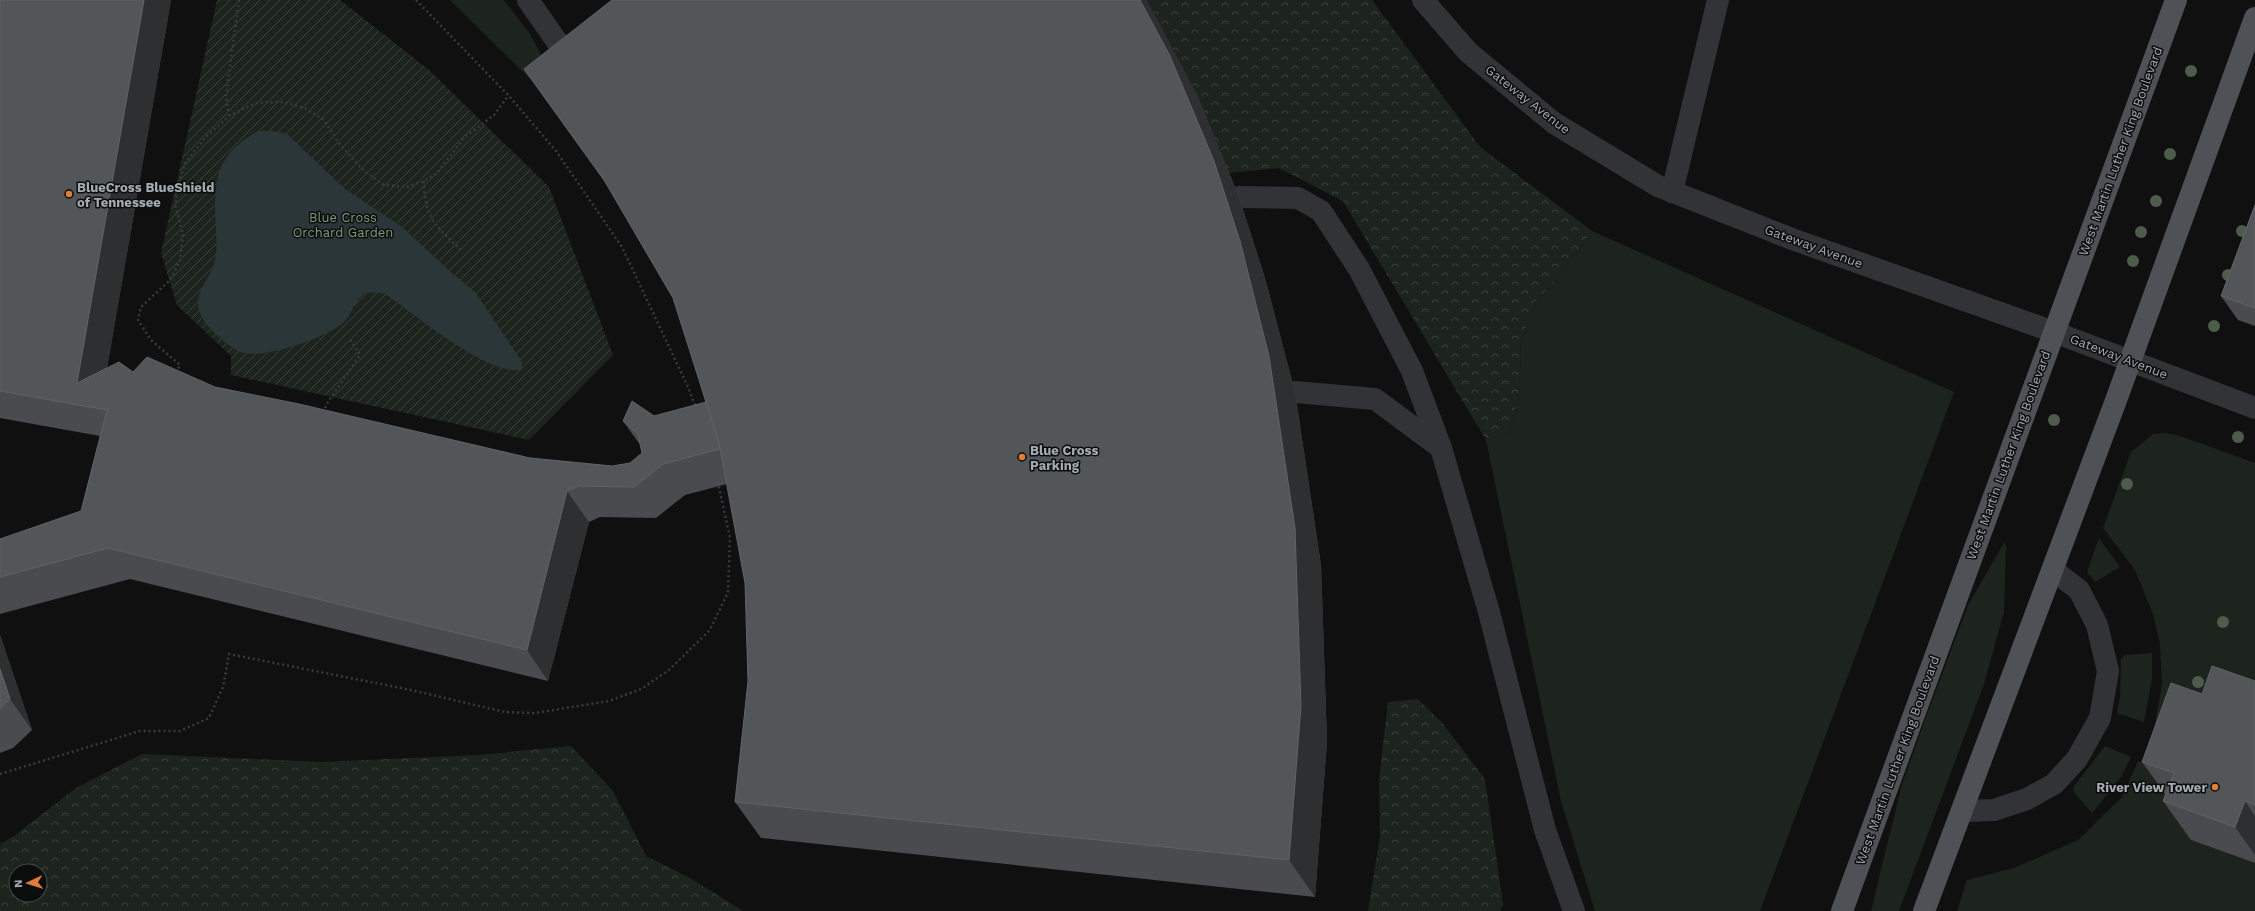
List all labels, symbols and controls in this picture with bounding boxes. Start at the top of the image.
street label: West Martin Luther King Boulevard [2076,45,2165,258]
street label: Gateway Avenue [1482,62,1573,137]
place label: BlueCross BlueShield of Tennessee [77,180,214,210]
marker: BlueCross BlueShield of Tennessee [64,189,74,199]
park label: Blue Cross Orchard Garden [293,210,393,240]
street label: Gateway Avenue [1763,222,1865,271]
street label: Gateway Avenue [2068,331,2170,382]
street label: West Martin Luther King Boulevard [1964,349,2053,562]
place label: Blue Cross Parking [1030,443,1099,473]
marker: Blue Cross Parking [1017,452,1027,462]
street label: West Martin Luther King Boulevard [1853,654,1942,867]
place label: River View Tower [2096,780,2207,795]
marker: River View Tower [2210,782,2220,792]
north arrow [8,863,48,903]
text: N [12,879,25,888]

